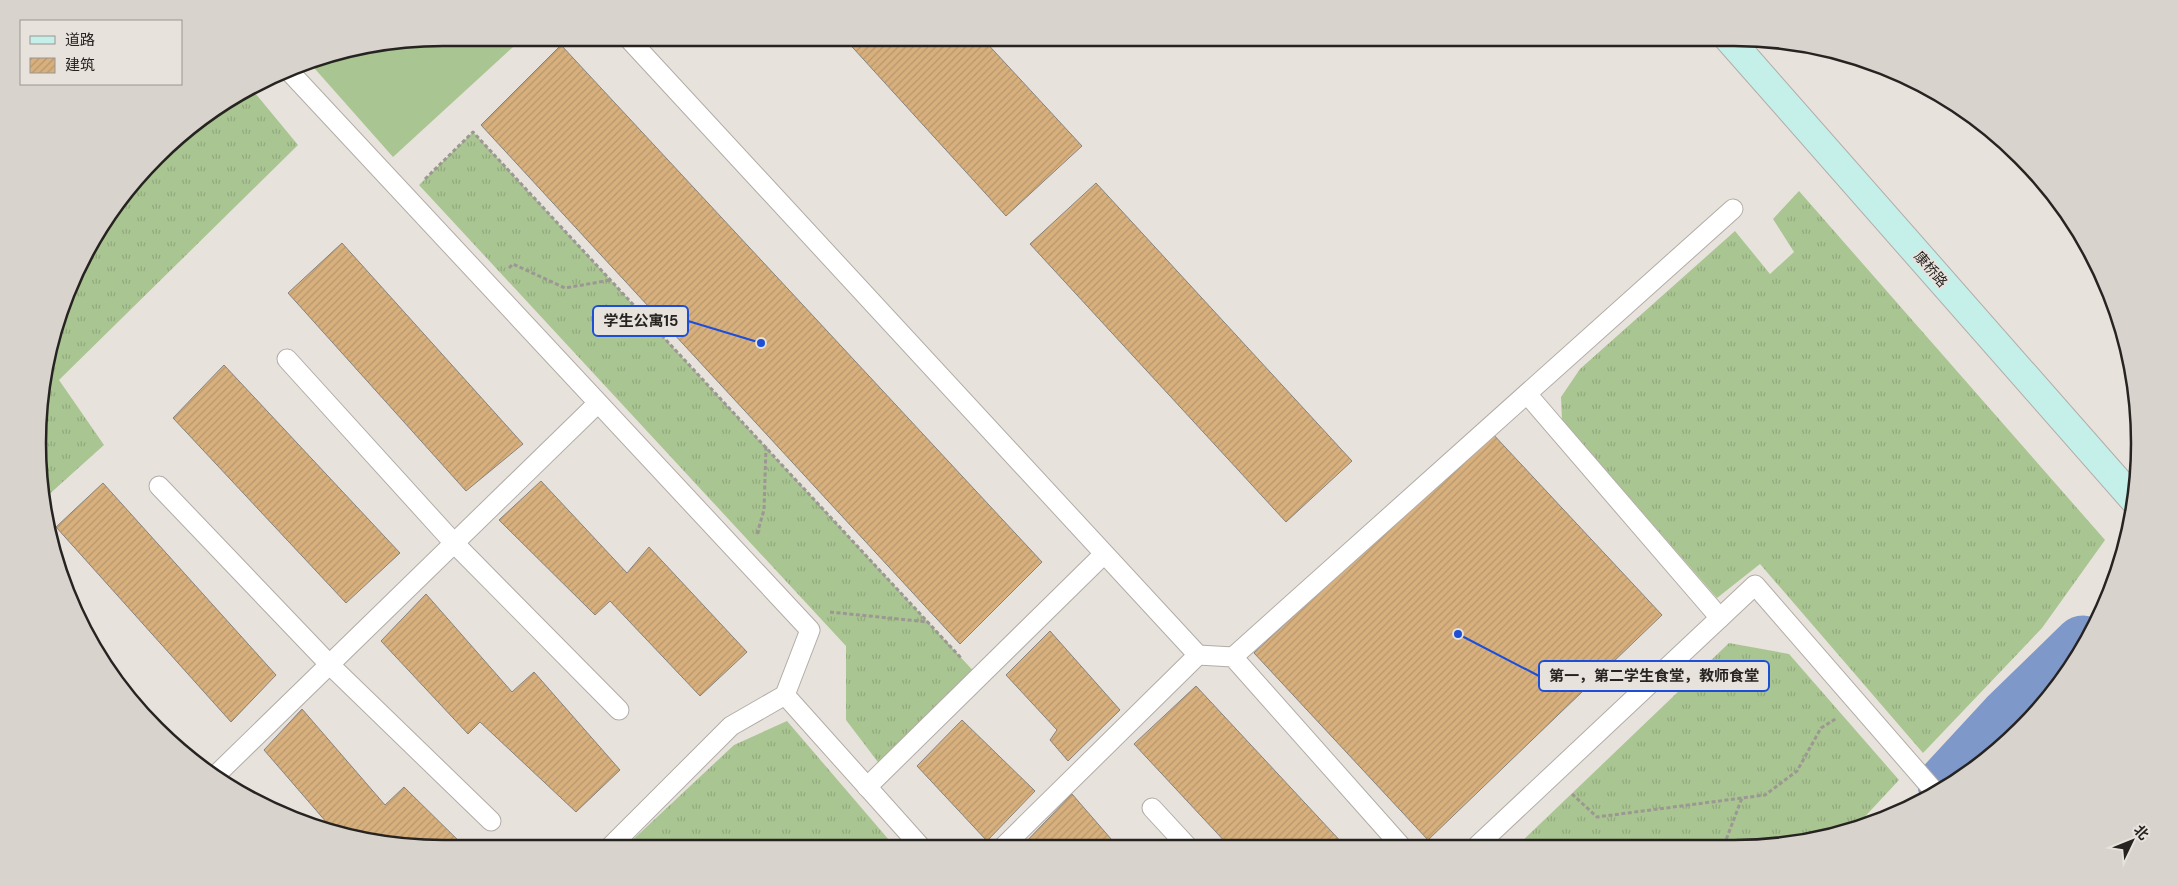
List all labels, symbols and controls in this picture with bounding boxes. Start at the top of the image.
legend [20,20,182,85]
text: 道路 [65,30,95,50]
text: 建筑 [65,55,95,75]
street label: 康桥路 [1910,247,1952,291]
callout: 学生公寓15 [593,306,688,336]
text: 学生公寓15 [604,311,678,331]
callout: 第一，第二学生食堂，教师食堂 [1539,661,1769,691]
text: 第一，第二学生食堂，教师食堂 [1549,666,1759,686]
north arrow [2107,816,2157,866]
text: 北 [2130,821,2153,843]

